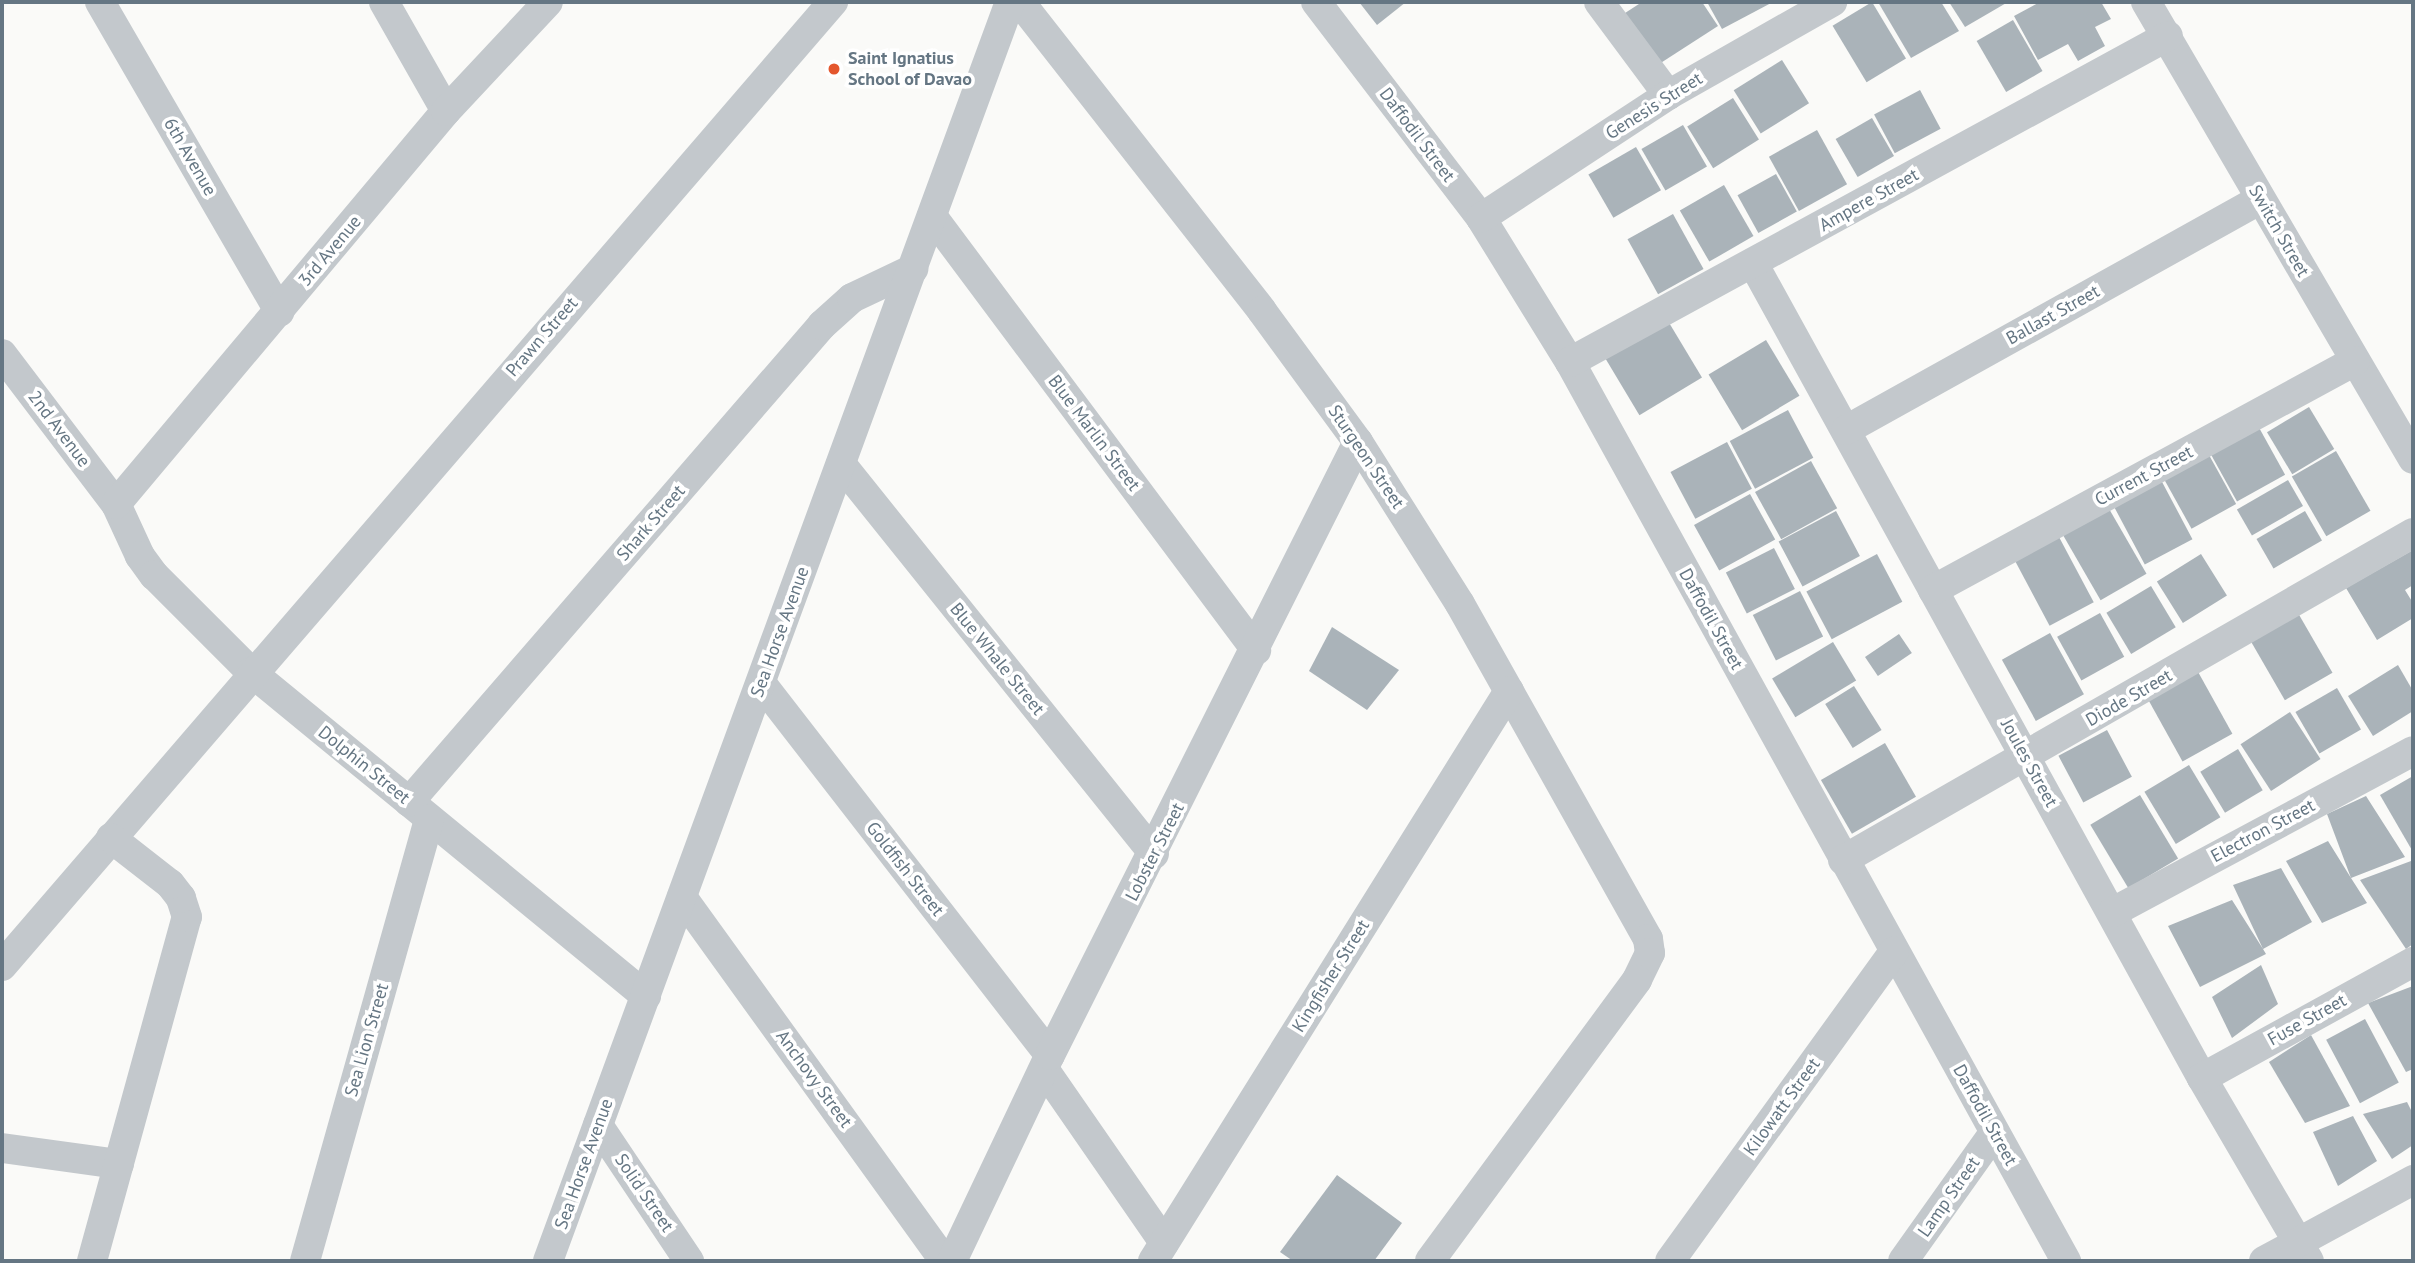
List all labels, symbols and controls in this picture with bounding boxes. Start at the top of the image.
place label: Saint Ignatius School of Davao [848,48,972,90]
marker: Saint Ignatius School of Davao [826,61,842,77]
street label: Genesis Street [1602,68,1706,144]
street label: Daffodil Street [1375,84,1459,186]
street label: 6th Avenue [159,114,221,200]
street label: Ampere Street [1816,164,1922,236]
street label: Switch Street [2244,181,2314,281]
street label: 3rd Avenue [294,211,366,291]
street label: Ballast Street [2003,281,2103,349]
street label: Prawn Street [502,293,582,381]
street label: Blue Marlin Street [1043,371,1145,495]
street label: 2nd Avenue [23,386,95,472]
street label: Sturgeon Street [1323,401,1409,513]
street label: Current Street [2091,441,2197,511]
street label: Shark Street [612,480,690,566]
street label: Sea Horse Avenue [746,563,814,701]
street label: Daffodil Street [1674,565,1748,673]
street label: Blue Whale Street [945,598,1049,720]
street label: Diode Street [2082,665,2176,731]
street label: Joules Street [1996,715,2062,811]
street label: Dolphin Street [314,721,414,809]
street label: Electron Street [2207,795,2319,867]
street label: Lobster Street [1121,799,1189,905]
street label: Goldfish Street [862,818,948,920]
street label: Kingfisher Street [1288,916,1374,1036]
street label: Sea Lion Street [341,981,393,1099]
street label: Fuse Street [2264,990,2350,1050]
street label: Anchovy Street [771,1026,857,1132]
street label: Kilowatt Street [1739,1054,1825,1160]
street label: Daffodil Street [1948,1061,2022,1169]
street label: Sea Horse Avenue [550,1095,618,1233]
street label: Solid Street [610,1150,678,1236]
street label: Lamp Street [1913,1153,1985,1241]

